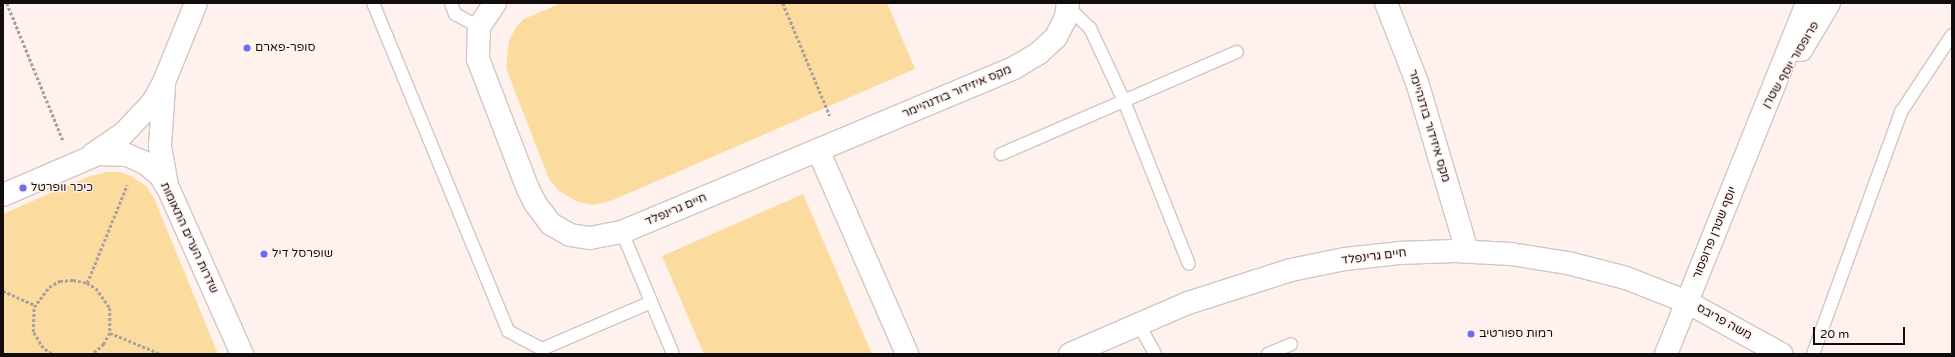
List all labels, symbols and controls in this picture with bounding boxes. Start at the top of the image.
street label: פרופסור יוסף שטרן [1759,19,1823,111]
place label: סופר-פארם [255,41,315,55]
marker: סופר-פארם [242,43,252,53]
street label: מקס איזידור בודנהיימר [900,62,1014,122]
street label: מקס איזידור בודנהיימר [1405,68,1453,184]
street label: שדרות הערים התאומות [157,180,221,296]
place label: כיכר וופרטל [31,181,93,195]
marker: כיכר וופרטל [18,183,28,193]
street label: יוסף שטרן פרופסור [1690,185,1740,281]
street label: חיים גרינפלד [643,191,709,229]
street label: חיים גרינפלד [1341,246,1407,268]
place label: שופרסל דיל [272,247,333,261]
marker: שופרסל דיל [259,249,269,259]
street label: משה פריבס [1694,301,1754,343]
scale bar [1815,319,1907,345]
place label: רמות ספורטיב [1479,327,1553,341]
text: 20 m [1820,327,1849,341]
marker: רמות ספורטיב [1466,329,1476,339]

